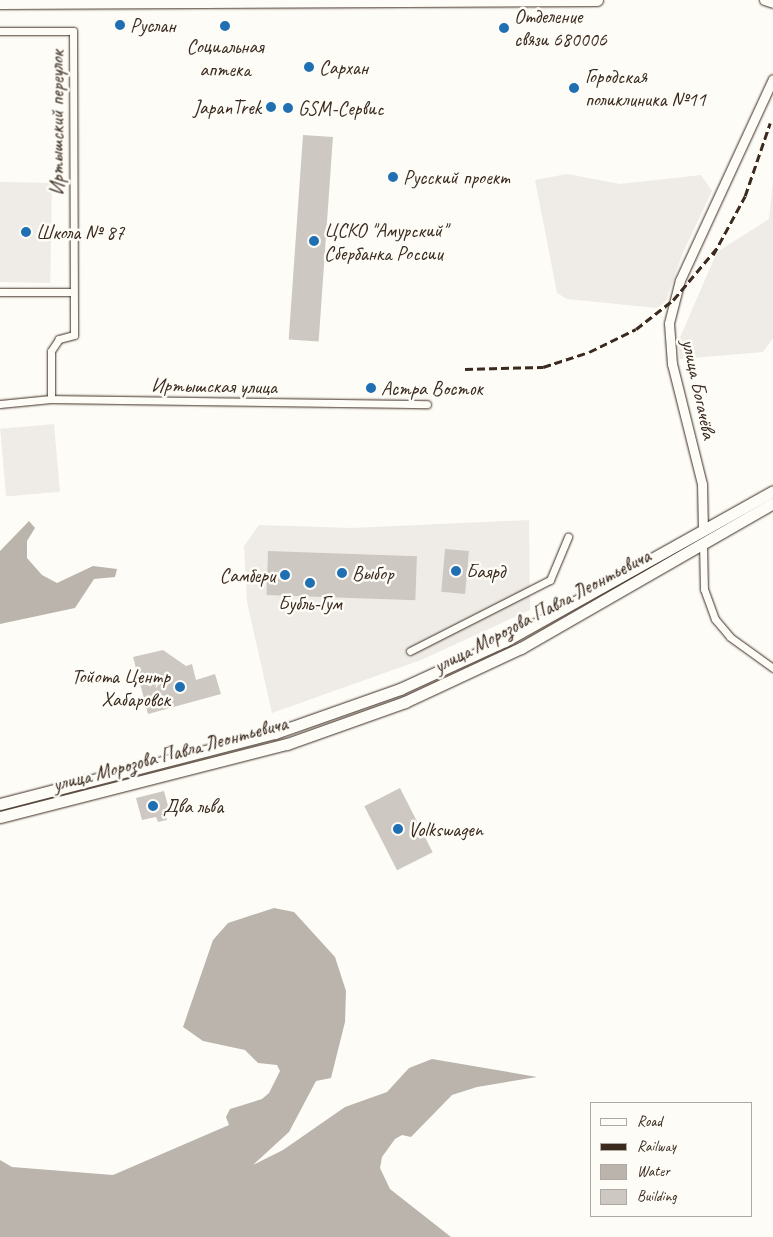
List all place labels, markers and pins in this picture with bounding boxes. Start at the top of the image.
place label: Отделение связи 680006 [514,4,607,51]
place label: Руслан [130,13,176,37]
marker: Руслан [114,19,126,31]
marker: Социальная аптека [219,20,231,32]
marker: Отделение связи 680006 [498,22,510,34]
place label: Социальная аптека [187,34,263,81]
place label: Сархан [319,55,368,79]
marker: Сархан [303,61,315,73]
place label: Городская поликлиника №11 [585,64,706,111]
marker: Городская поликлиника №11 [567,81,581,95]
place label: JapanTrek [193,95,261,119]
place label: GSM-Сервис [298,96,383,120]
marker: JapanTrek [265,101,277,113]
marker: GSM-Сервис [282,102,294,114]
place label: Русский проект [403,165,509,189]
marker: Русский проект [387,171,399,183]
place label: ЦСКО "Амурский" Сбербанка России [324,218,447,265]
place label: Школа № 87 [36,220,124,244]
marker: Школа № 87 [20,226,32,238]
marker: ЦСКО "Амурский" Сбербанка России [308,235,320,247]
place label: Астра Восток [381,376,483,400]
marker: Астра Восток [365,382,377,394]
place label: Баярд [466,559,505,583]
place label: Выбор [352,561,394,585]
place label: Самбери [220,563,275,587]
marker: Баярд [450,565,462,577]
marker: Выбор [336,567,348,579]
marker: Самбери [279,569,291,581]
marker: Бубль-Гум [304,577,316,589]
place label: Бубль-Гум [278,591,342,615]
place label: Тойота Центр Хабаровск [70,664,170,711]
marker: Тойота Центр Хабаровск [174,681,186,693]
place label: Два льва [163,794,224,818]
marker: Два льва [147,800,159,812]
place label: Volkswagen [408,817,483,841]
marker: Volkswagen [392,823,404,835]

